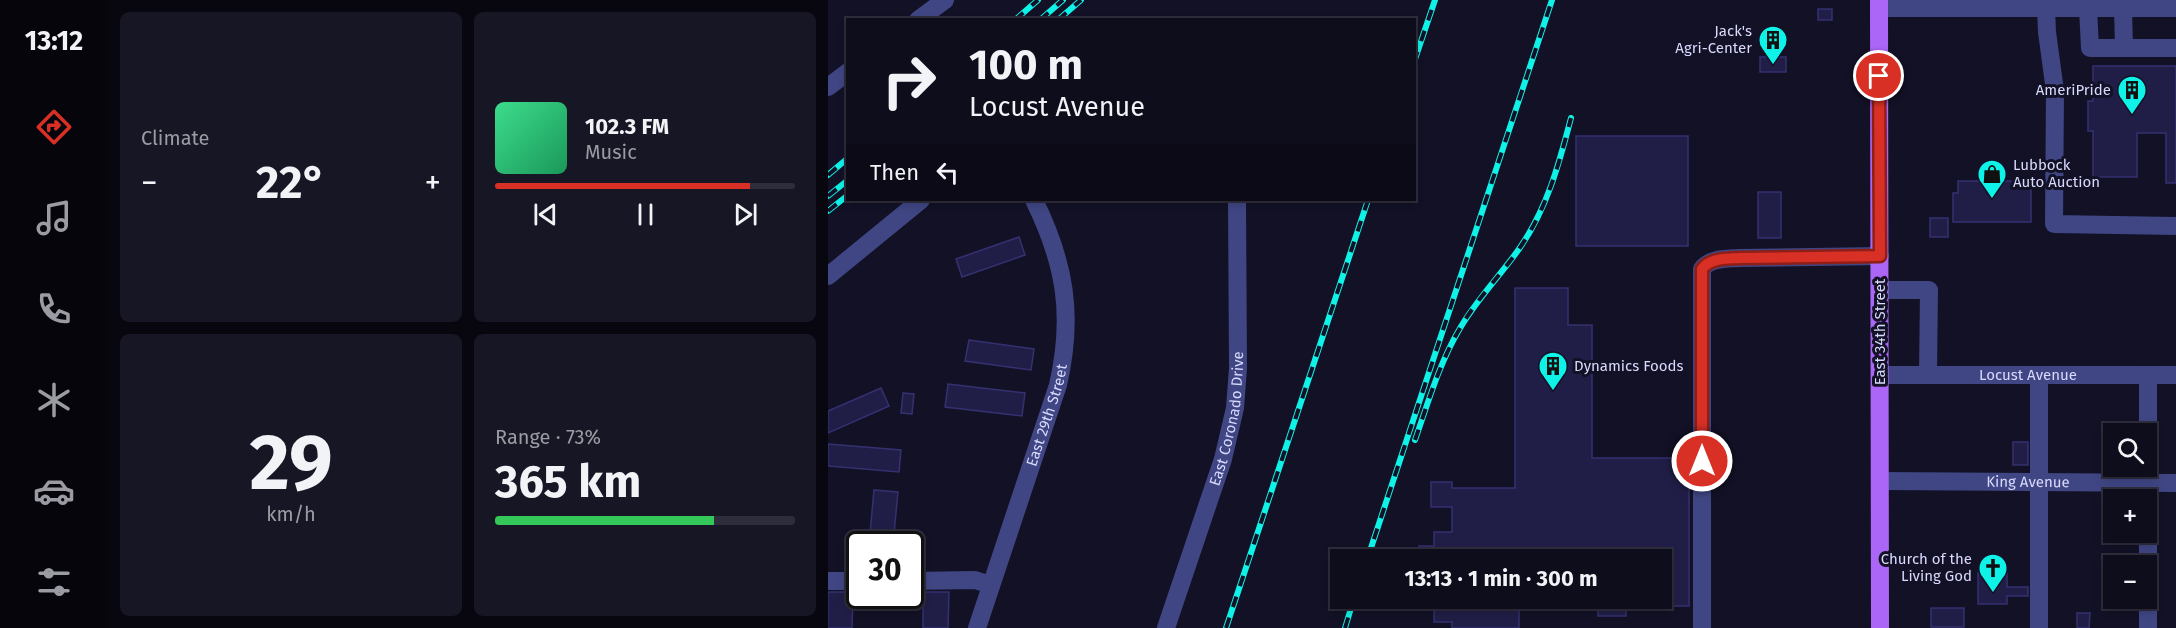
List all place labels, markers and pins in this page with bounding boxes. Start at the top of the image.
place label: Jack's Agri-Center [1675,22,1752,57]
building icon: Jack's Agri-Center [1757,24,1789,66]
pin [1853,50,1904,101]
building icon: AmeriPride [2116,74,2148,116]
place label: AmeriPride [2036,81,2111,99]
place label: Lubbock Auto Auction [2013,156,2100,191]
shop icon: Lubbock Auto Auction [1976,158,2008,200]
building icon: Dynamics Foods [1537,350,1569,392]
place label: Dynamics Foods [1574,357,1684,375]
place label: Church of the Living God [1881,550,1972,585]
church icon: Church of the Living God [1977,552,2009,594]

